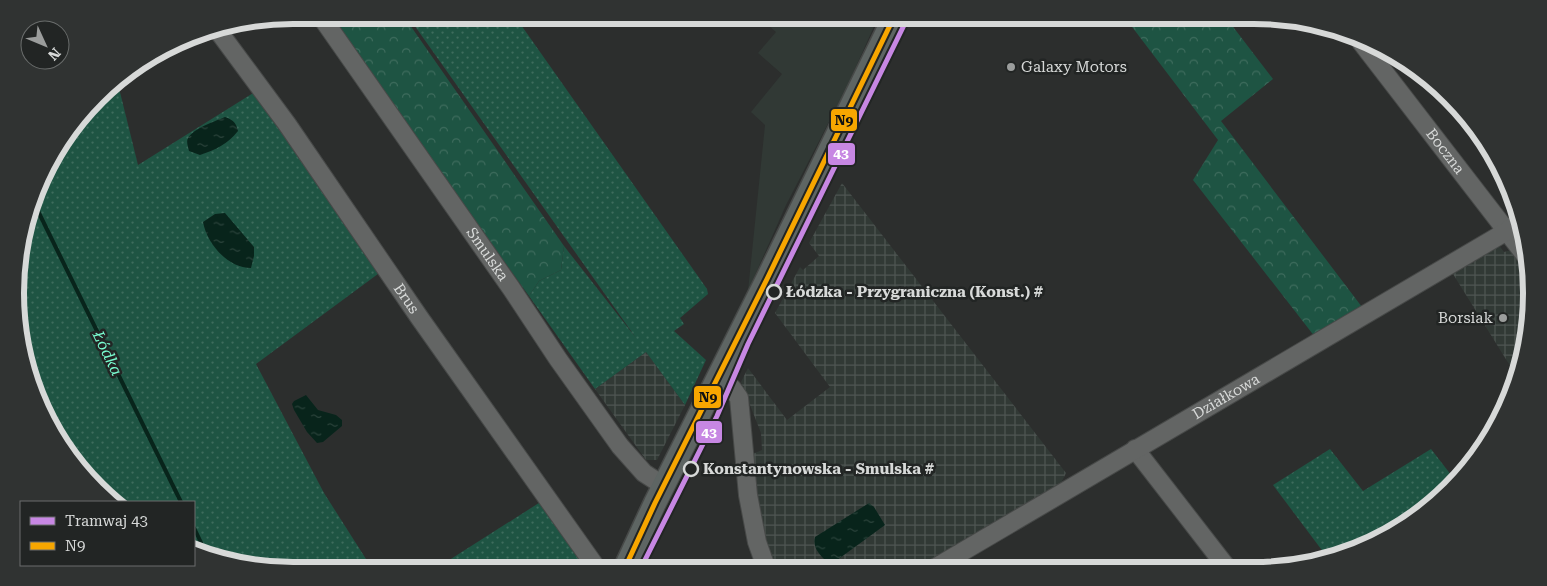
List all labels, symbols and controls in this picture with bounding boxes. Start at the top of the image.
north arrow [20,20,70,70]
text: N [45,45,64,64]
place label: Galaxy Motors [1021,58,1127,76]
marker: Galaxy Motors [1005,61,1017,73]
line badge: N9 [830,108,858,132]
text: N9 [835,112,853,128]
street label: Boczna [1422,125,1468,178]
line badge: 43 [827,142,856,166]
text: 43 [833,145,849,161]
street label: Smulska [462,224,512,284]
street label: Brus [390,280,423,317]
place label: Łódzka - Przygraniczna (Konst.) # [786,283,1044,301]
marker: Łódzka - Przygraniczna (Konst.) # [766,284,782,300]
place label: Borsiak [1438,309,1493,327]
marker: Borsiak [1497,312,1509,324]
water label: Łódka [88,327,127,379]
street label: Działkowa [1189,370,1263,423]
line badge: N9 [693,385,722,409]
text: N9 [699,389,717,405]
line badge: 43 [695,420,723,444]
text: 43 [701,424,717,440]
place label: Konstantynowska - Smulska # [703,460,935,478]
marker: Konstantynowska - Smulska # [683,461,699,477]
legend [20,501,195,566]
text: Tramwaj 43 [65,512,148,530]
text: N9 [65,537,85,555]

